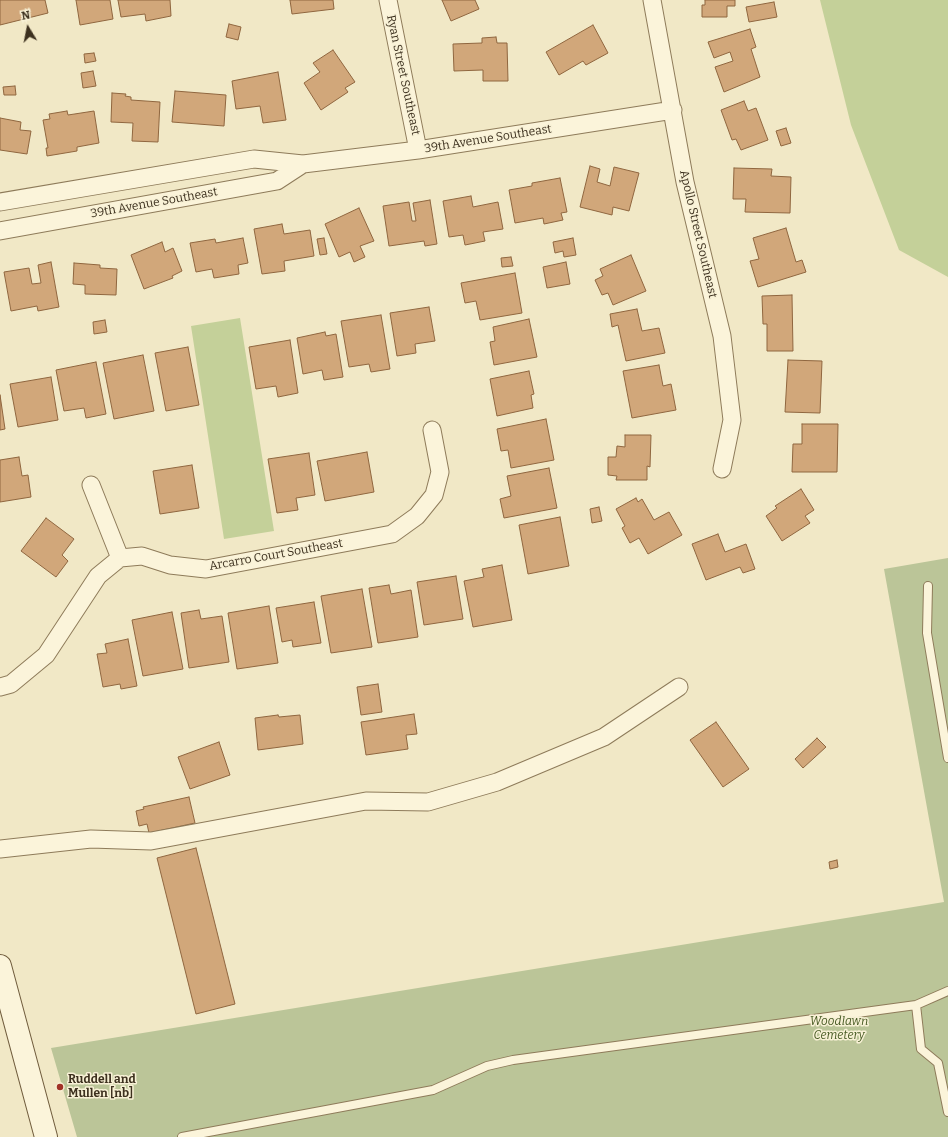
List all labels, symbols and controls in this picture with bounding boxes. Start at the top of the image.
north arrow [8,8,48,48]
text: N [21,9,31,23]
street label: Ryan Street Southeast [383,13,423,137]
street label: 39th Avenue Southeast [423,122,553,156]
street label: Apollo Street Southeast [676,169,720,299]
street label: 39th Avenue Southeast [89,185,219,221]
street label: Arcarro Court Southeast [208,536,344,574]
park label: Woodlawn Cemetery [810,1015,868,1043]
place label: Ruddell and Mullen [nb] [68,1073,136,1101]
marker: Ruddell and Mullen [nb] [55,1082,65,1092]

